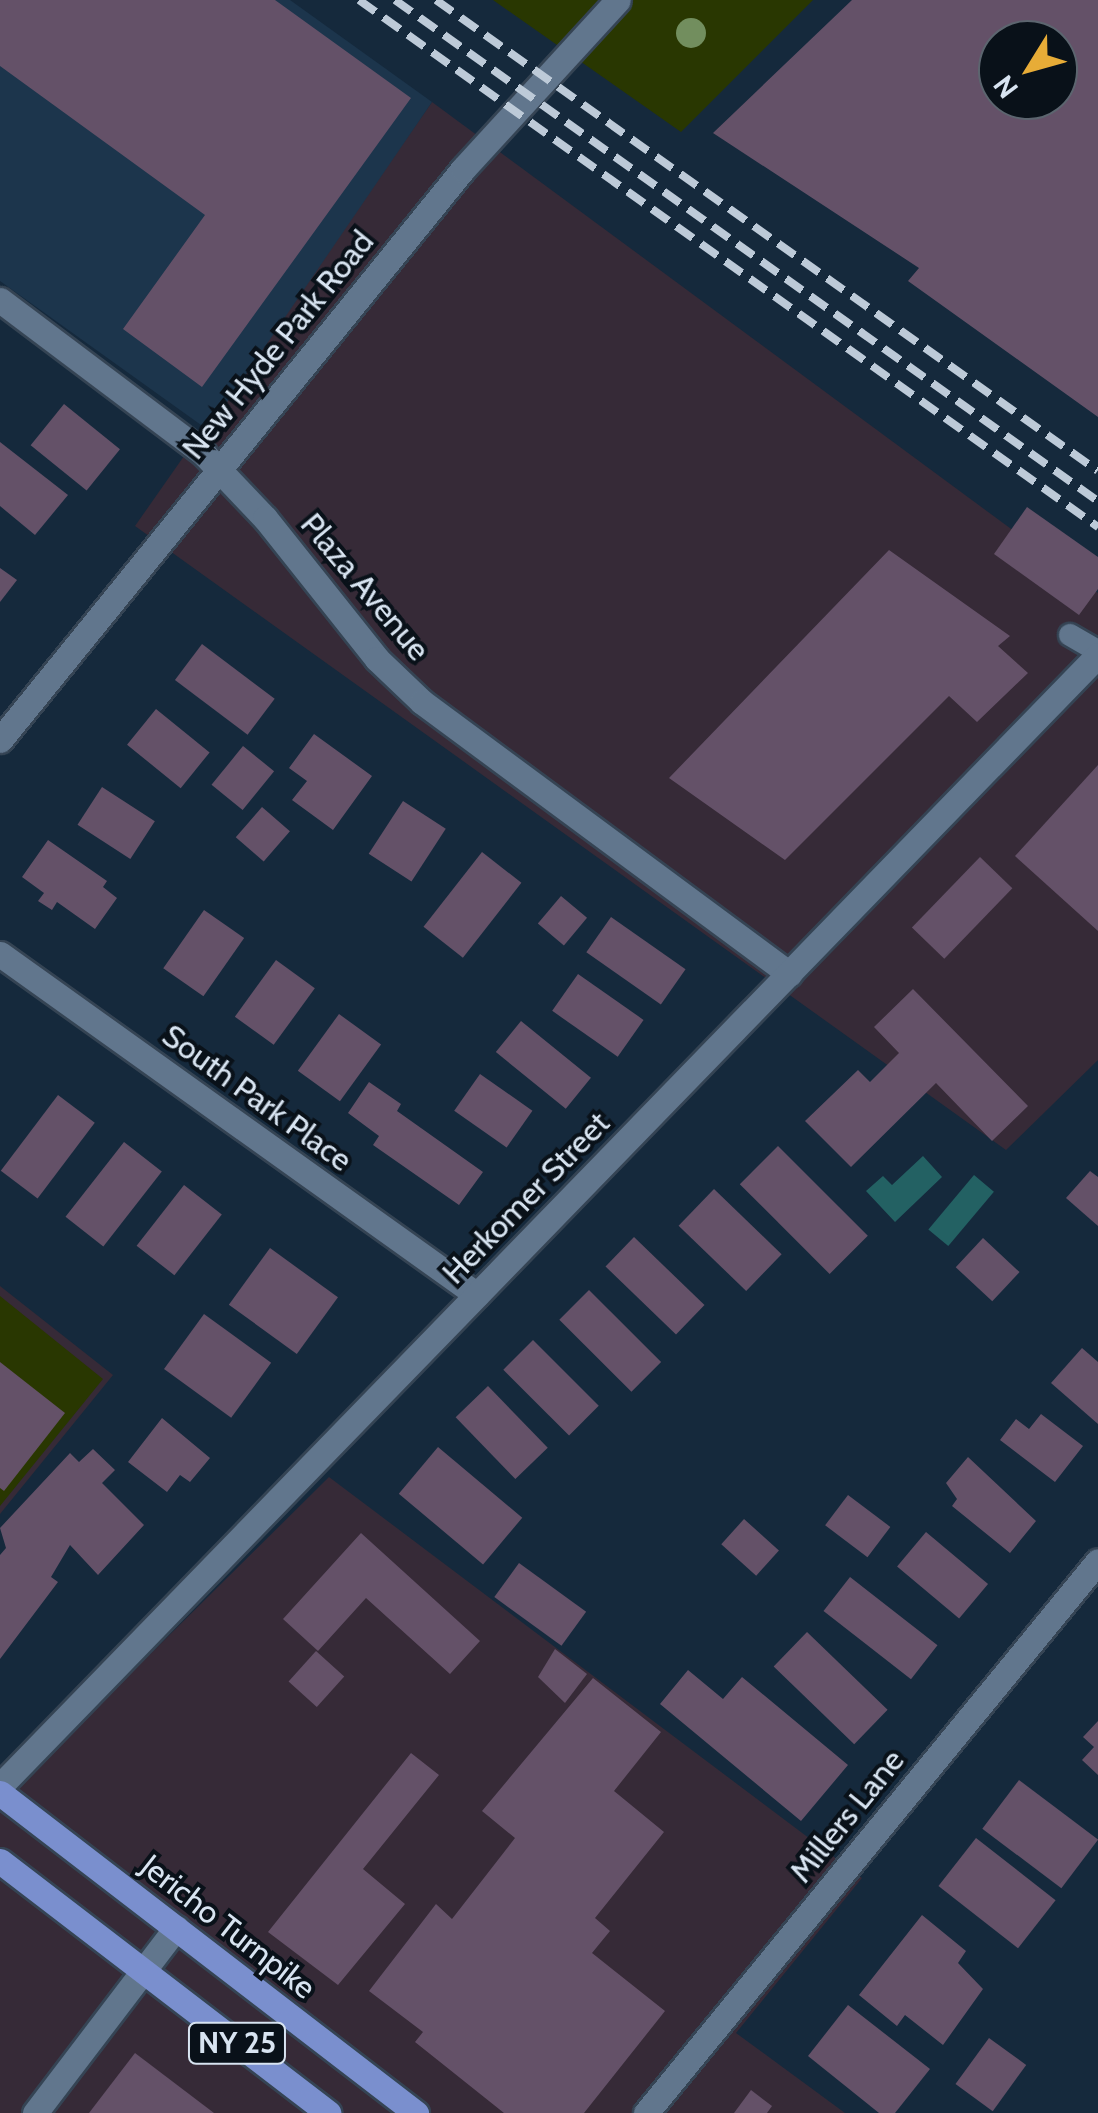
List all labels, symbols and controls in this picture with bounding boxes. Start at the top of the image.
north arrow [978,20,1078,120]
text: N [986,69,1025,105]
street label: New Hyde Park Road [174,223,382,467]
street label: Plaza Avenue [292,506,438,668]
street label: South Park Place [155,1016,359,1180]
street label: Herkomer Street [434,1104,618,1292]
street label: Millers Lane [782,1742,912,1890]
street label: Jericho Turnpike [133,1847,323,2007]
road number: NY 25 [187,2018,287,2068]

